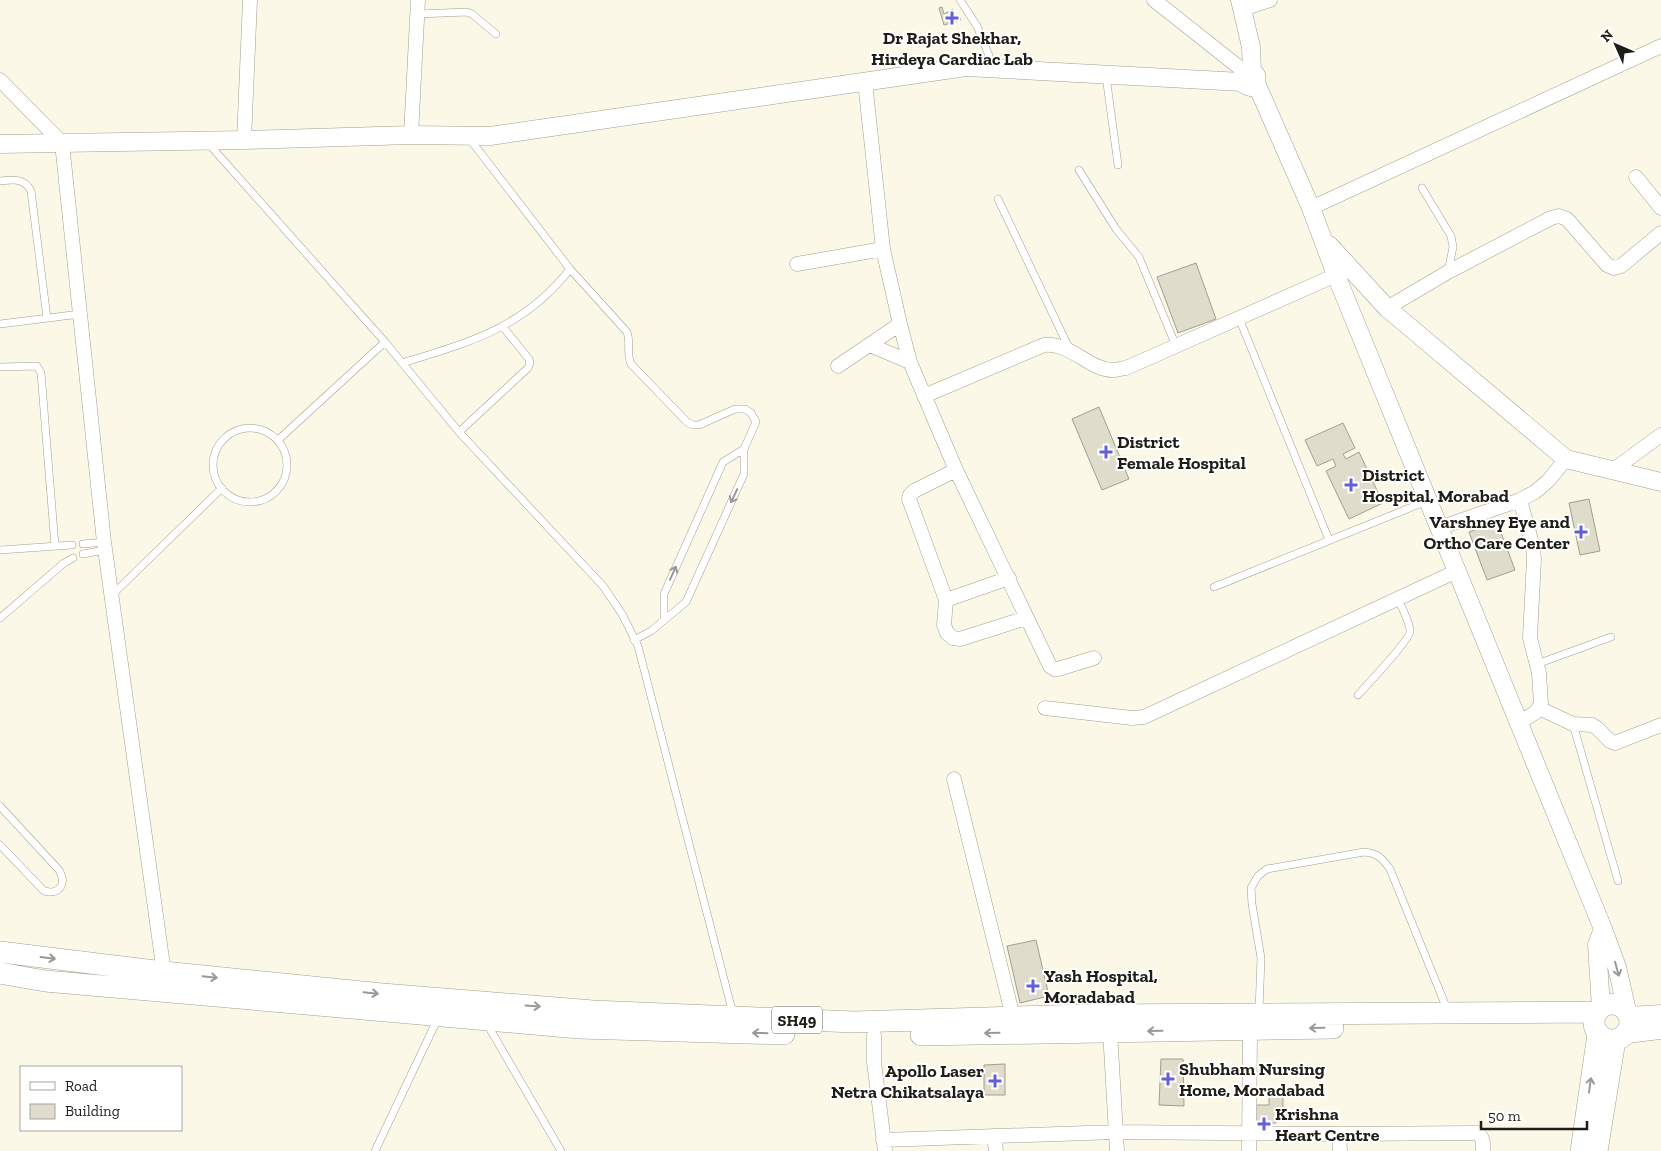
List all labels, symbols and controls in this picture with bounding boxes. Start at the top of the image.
marker: Dr Rajat Shekhar, Hirdeya Cardiac Lab [945,11,959,25]
north arrow [1591,20,1641,70]
text: N [1597,26,1617,46]
place label: Dr Rajat Shekhar, Hirdeya Cardiac Lab [871,27,1033,70]
place label: District Female Hospital [1117,431,1246,474]
marker: District Female Hospital [1099,445,1113,459]
place label: District Hospital, Morabad [1362,464,1510,507]
marker: District Hospital, Morabad [1344,478,1358,492]
one-way arrow [729,488,739,503]
place label: Varshney Eye and Ortho Care Center [1423,511,1571,554]
marker: Varshney Eye and Ortho Care Center [1574,525,1588,539]
one-way arrow [669,566,679,581]
one-way arrow [40,953,56,963]
one-way arrow [1613,961,1622,977]
place label: Yash Hospital, Moradabad [1044,965,1158,1008]
one-way arrow [202,972,218,982]
marker: Yash Hospital, Moradabad [1026,979,1040,993]
one-way arrow [363,988,379,998]
one-way arrow [525,1001,541,1011]
road number: SH49 [772,1006,822,1034]
one-way arrow [1310,1023,1326,1033]
one-way arrow [1147,1026,1164,1036]
one-way arrow [752,1028,768,1038]
one-way arrow [985,1029,1001,1038]
place label: Shubham Nursing Home, Moradabad [1179,1058,1325,1101]
place label: Apollo Laser Netra Chikatsalaya [831,1060,984,1103]
legend [20,1066,182,1131]
marker: Shubham Nursing Home, Moradabad [1161,1072,1175,1086]
marker: Apollo Laser Netra Chikatsalaya [988,1074,1002,1088]
text: Road [65,1077,98,1095]
one-way arrow [1586,1078,1596,1094]
scale bar [1481,1098,1587,1130]
text: Building [65,1102,120,1120]
place label: Krishna Heart Centre [1275,1103,1380,1146]
text: 50 m [1488,1107,1521,1125]
marker: Krishna Heart Centre [1257,1117,1271,1131]

